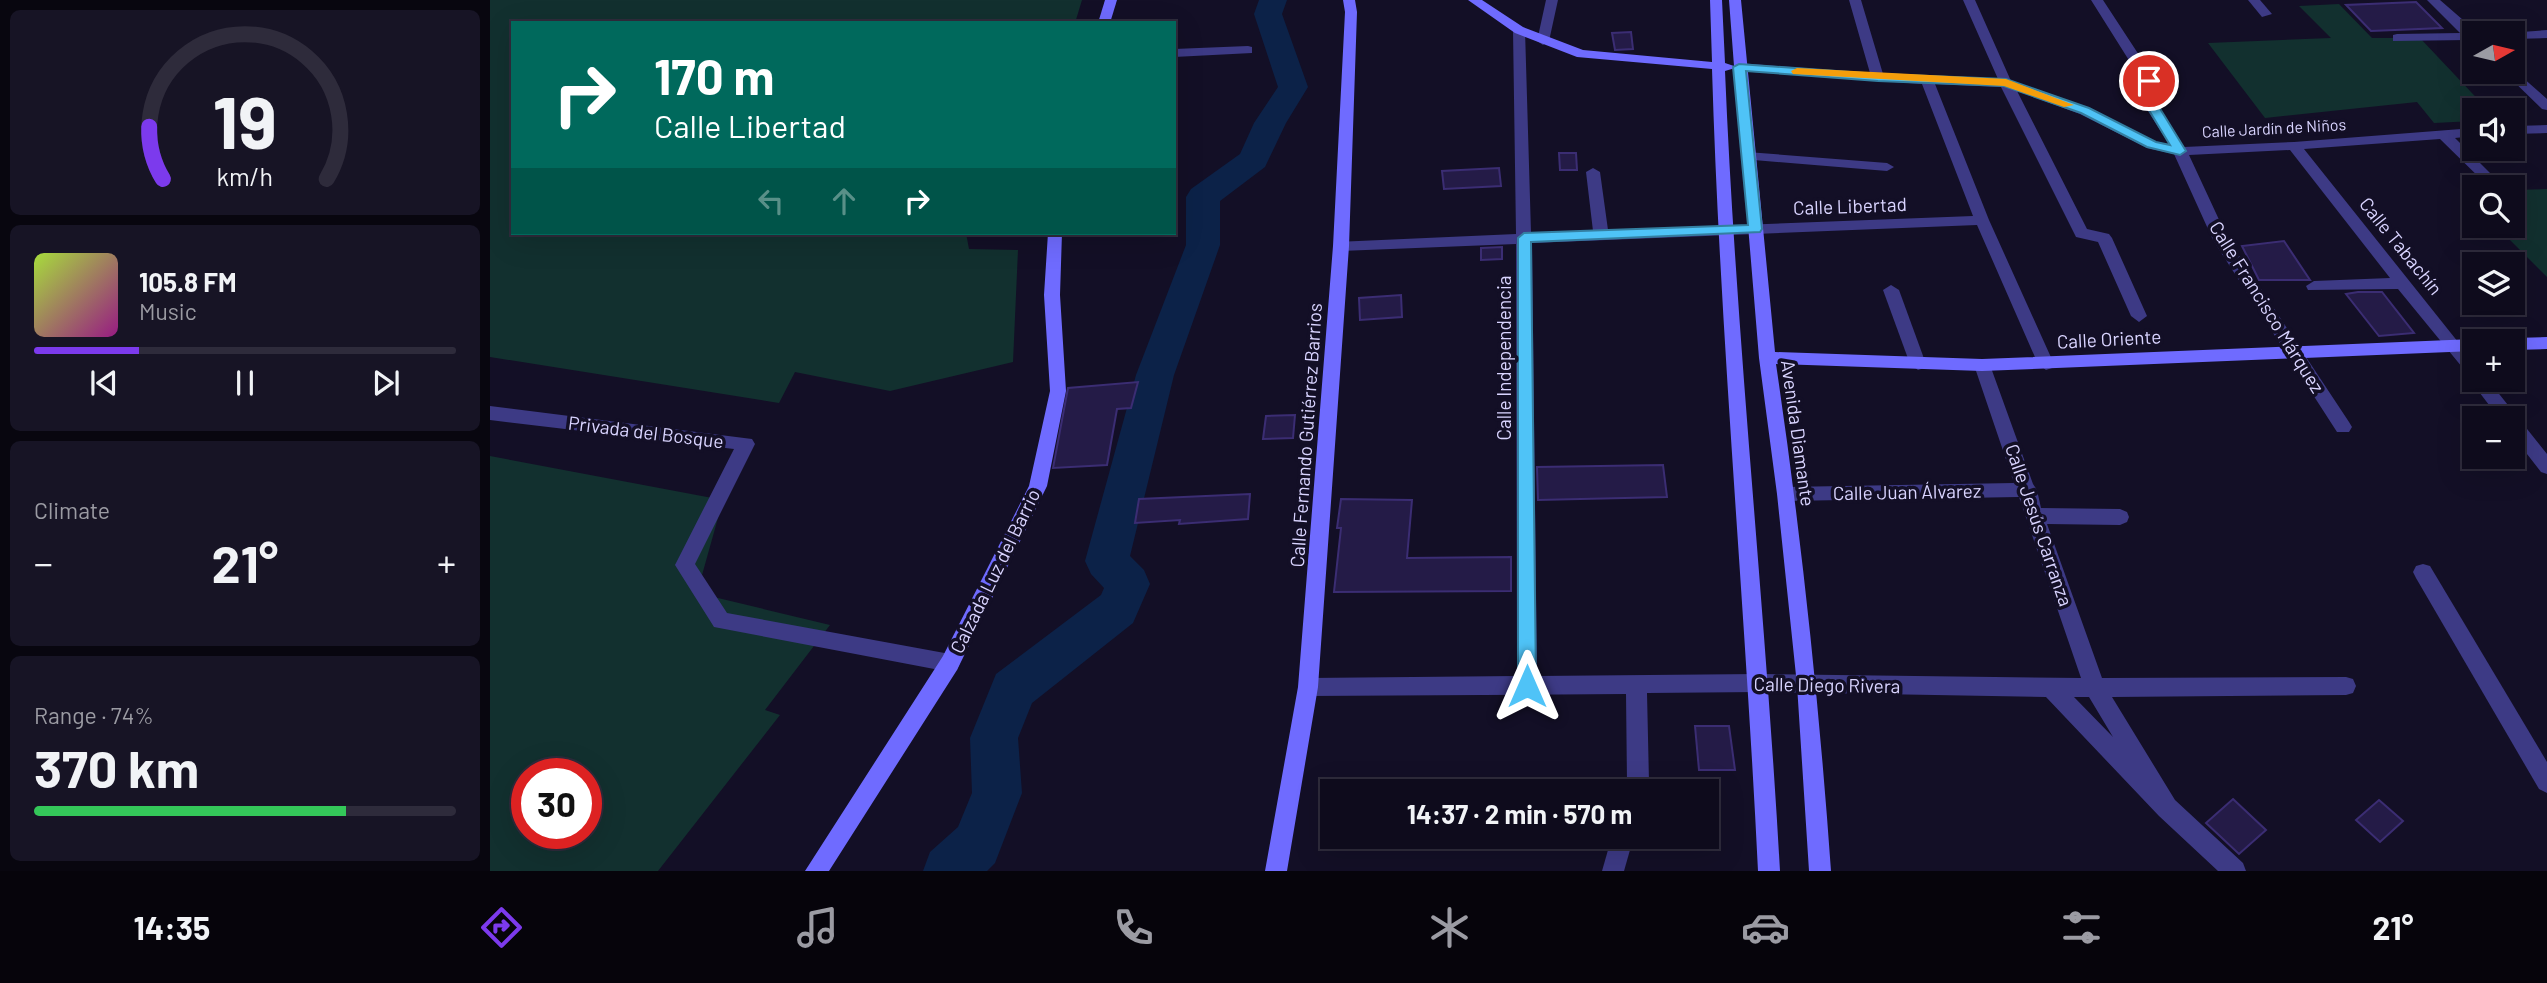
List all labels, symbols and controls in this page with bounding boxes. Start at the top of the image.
north arrow [2462,21,2525,84]
map controls [2462,21,2525,469]
text: 170 m [654,46,774,105]
icon: right [539,49,630,140]
pin [2119,51,2179,111]
icon: arrive [2130,62,2168,100]
text: 19 [213,76,277,164]
button: sound [2462,98,2525,161]
text: Calle Libertad [654,106,846,144]
street label: Calle Jardín de Niños [2201,114,2347,141]
text: km/h [217,160,273,190]
button: search [2462,175,2525,238]
icon: left [752,182,790,220]
icon: ahead [825,182,863,220]
icon: right [898,182,936,220]
street label: Calle Libertad [1793,192,1907,219]
street label: Calle Tabachín [2355,192,2448,299]
street label: Calle Francisco Márquez [2205,217,2330,397]
button: layers [2462,252,2525,315]
text: 105.8 FM [139,266,236,297]
street label: Calle Independencia [1492,276,1515,440]
text: Music [139,297,197,325]
street label: Calle Fernando Gutiérrez Barrios [1285,302,1326,568]
street label: Calle Oriente [2056,324,2162,353]
button: + [2462,329,2525,392]
street label: Avenida Diamante [1777,358,1820,508]
icon: previous [85,364,123,402]
icon: pause [226,364,264,402]
icon: next [367,364,405,402]
button: − [2462,406,2525,469]
street label: Privada del Bosque [567,411,725,452]
street label: Calle Jesús Carranza [2001,441,2078,609]
street label: Calle Juan Álvarez [1833,479,1981,504]
street label: Calzada Luz del Barrio [945,485,1044,657]
text: Climate [34,496,110,524]
text: 21° [212,531,278,593]
text: − [34,539,53,585]
text: + [437,539,456,585]
position arrow [1490,649,1564,723]
street label: Calle Diego Rivera [1753,672,1901,697]
text: Range · 74% [34,701,154,729]
text: 370 km [34,736,199,798]
speed limit sign: 30 [511,758,602,849]
text: 14:37 · 2 min · 570 m [1407,798,1632,829]
icon: directions [477,903,526,952]
icon: music [793,903,842,952]
icon: phone [1109,903,1158,952]
icon: climate [1425,903,1474,952]
icon: car [1741,903,1790,952]
icon: filters [2057,903,2106,952]
text: 14:35 [133,908,210,946]
text: 21° [2372,908,2414,946]

